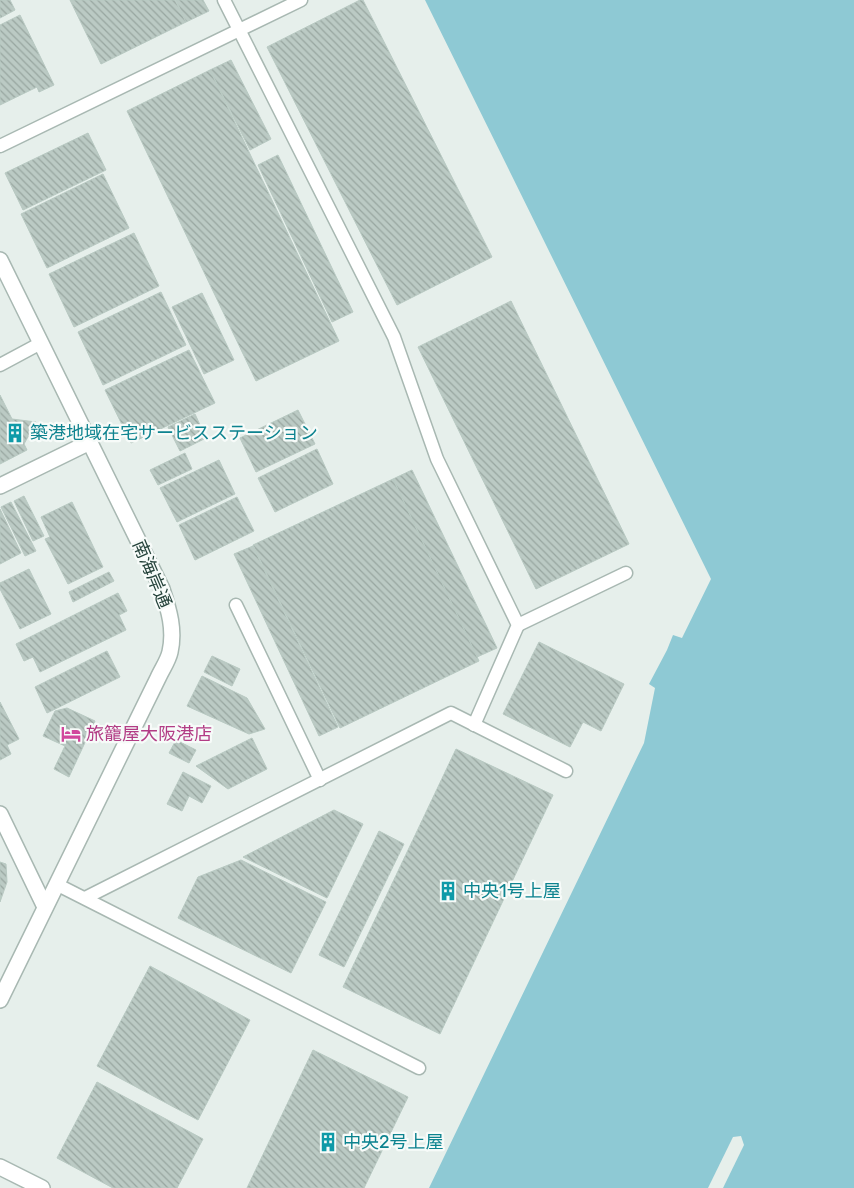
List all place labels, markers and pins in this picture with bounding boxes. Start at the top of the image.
building icon: 築港地域在宅サービスステーション [4,422,26,444]
place label: 築港地域在宅サービスステーション [30,422,318,444]
hotel icon: 旅籠屋大阪港店 [60,723,82,745]
place label: 旅籠屋大阪港店 [86,723,212,745]
building icon: 中央1号上屋 [437,880,459,902]
place label: 中央1号上屋 [463,880,561,902]
building icon: 中央2号上屋 [317,1131,339,1153]
place label: 中央2号上屋 [343,1131,444,1153]

